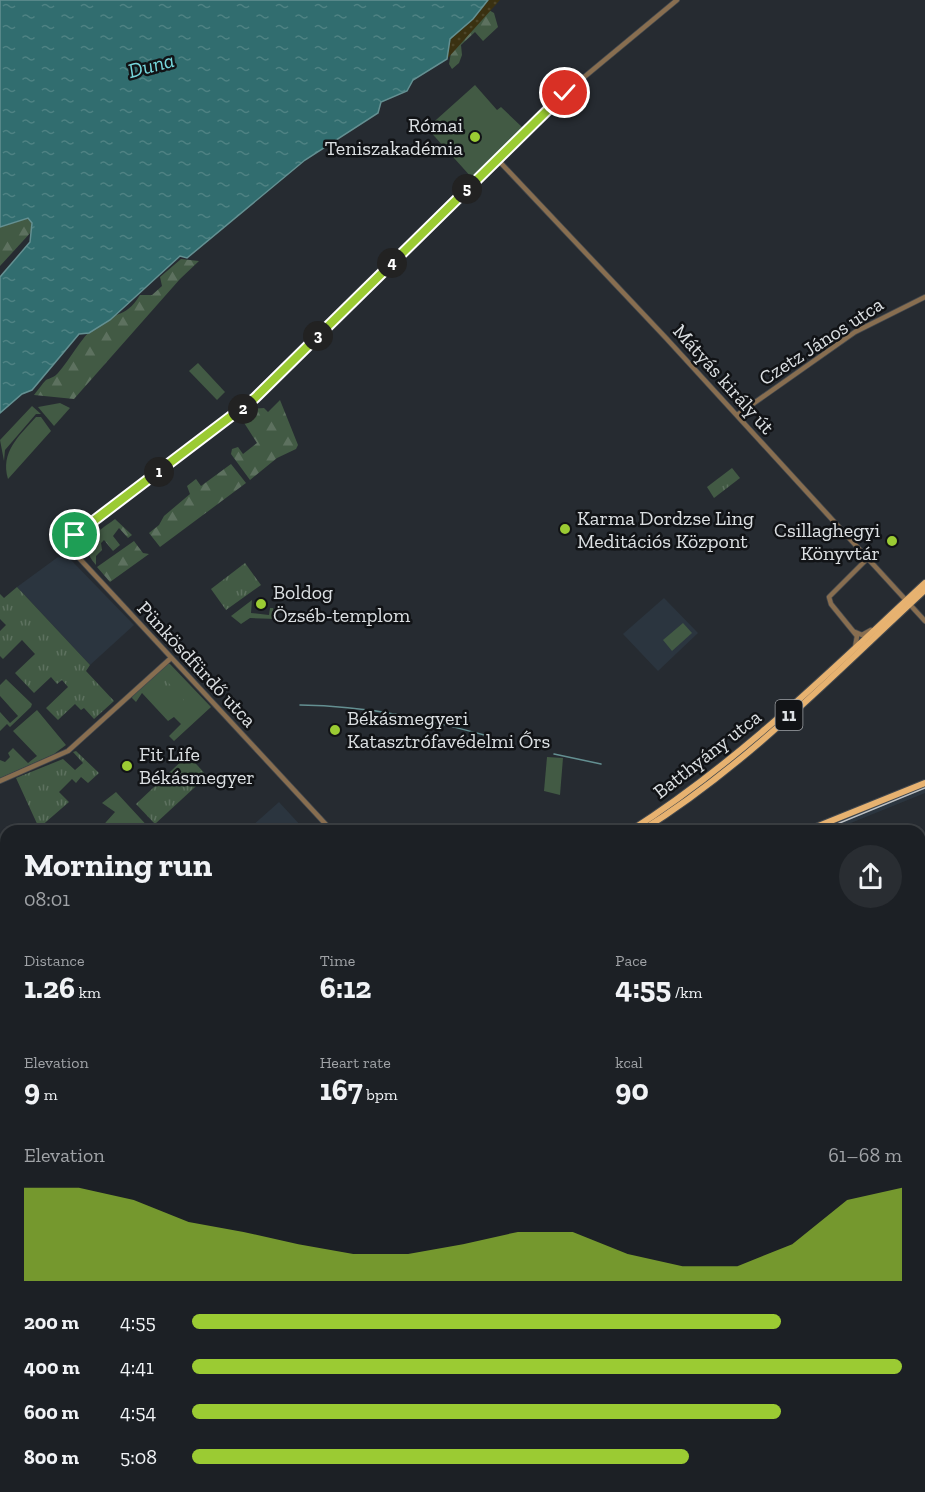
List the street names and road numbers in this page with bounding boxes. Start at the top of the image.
street label: Czetz János utca [754,292,888,390]
street label: Mátyás király út [668,319,780,439]
street label: Pünkösdfürdő utca [132,596,262,732]
road number: 11 [776,700,802,730]
street label: Batthyány utca [648,704,766,803]

